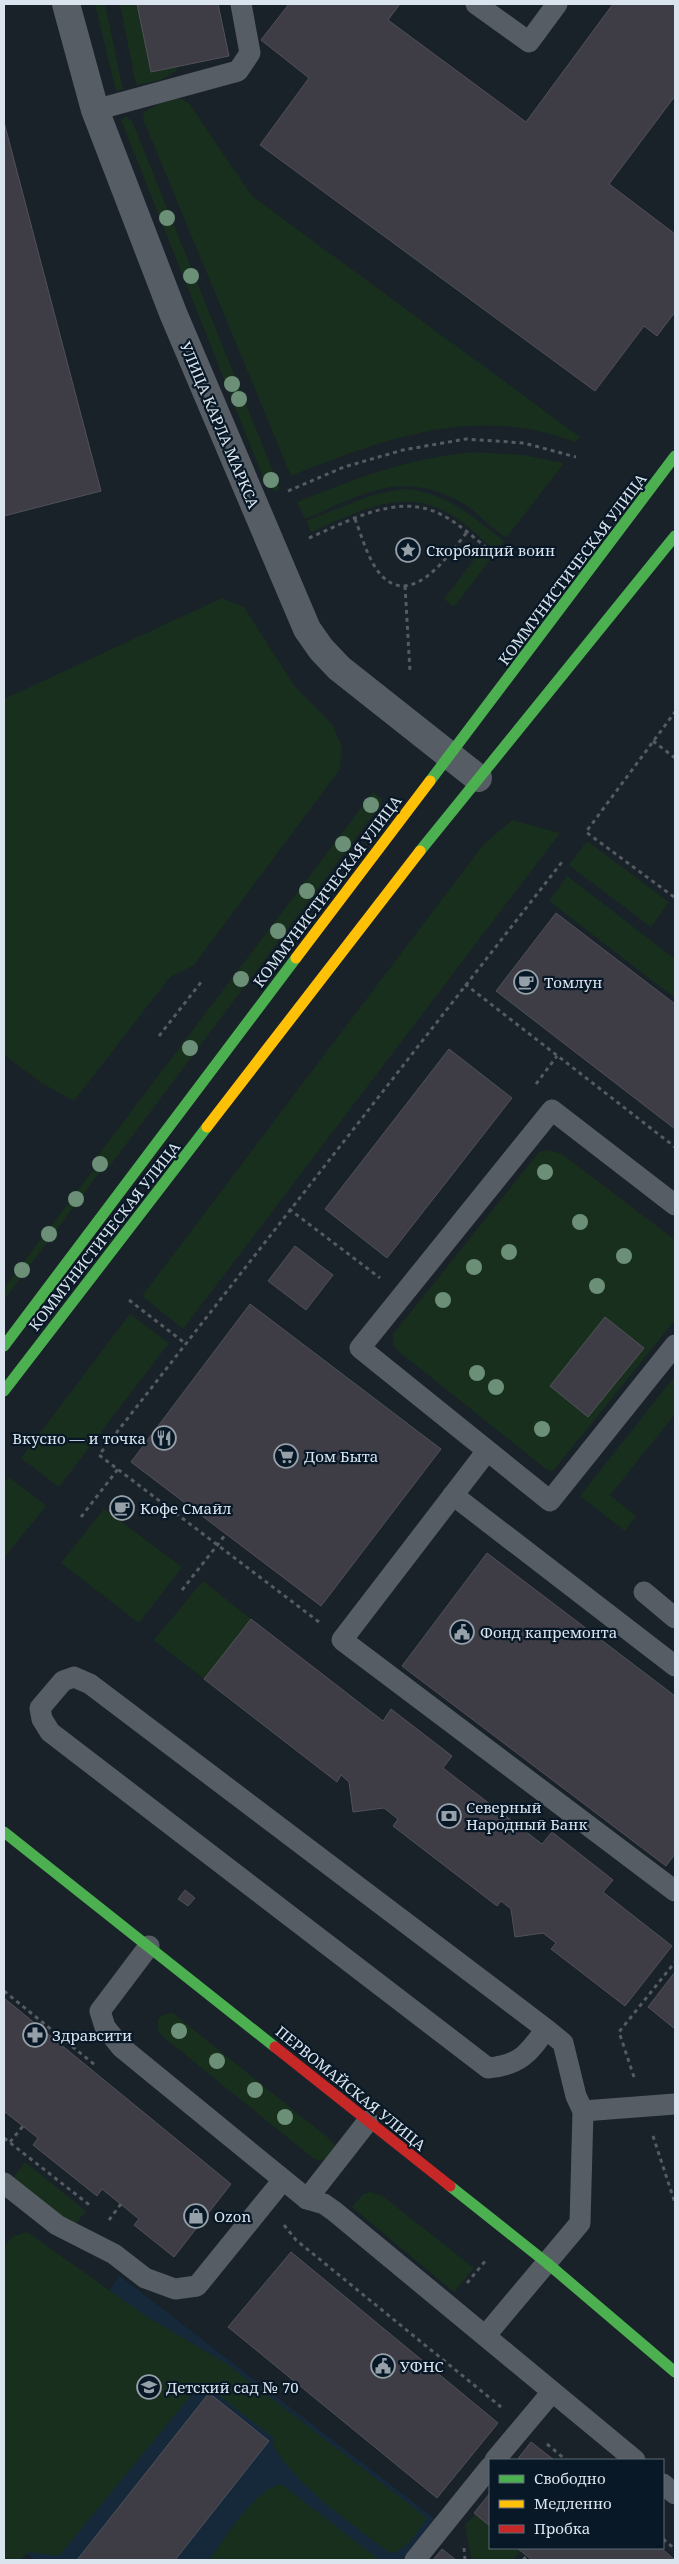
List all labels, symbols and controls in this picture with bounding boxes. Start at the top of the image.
street label: УЛИЦА КАРЛА МАРКСА [176,339,264,512]
street label: КОММУНИСТИЧЕСКАЯ УЛИЦА [493,469,651,669]
place icon: Скорбящий воин [395,537,421,563]
place label: Скорбящий воин [426,540,555,560]
street label: КОММУНИСТИЧЕСКАЯ УЛИЦА [248,791,406,991]
cafe icon: Томлун [513,969,539,995]
place label: Томлун [544,972,602,992]
street label: КОММУНИСТИЧЕСКАЯ УЛИЦА [24,1137,184,1335]
restaurant icon: Вкусно — и точка [151,1425,177,1451]
place label: Вкусно — и точка [12,1428,146,1448]
supermarket icon: Дом Быта [273,1443,299,1469]
place label: Дом Быта [304,1446,378,1466]
cafe icon: Кофе Смайл [109,1495,135,1521]
place label: Кофе Смайл [140,1498,231,1518]
public building icon: Фонд капремонта [449,1619,475,1645]
place label: Фонд капремонта [480,1622,617,1642]
place label: Северный Народный Банк [466,1797,587,1834]
bank icon: Северный Народный Банк [436,1803,462,1829]
street label: ПЕРВОМАЙСКАЯ УЛИЦА [272,2021,431,2155]
pharmacy icon: Здравсити [22,2022,48,2048]
place label: Здравсити [52,2025,132,2045]
shop icon: Ozon [183,2203,209,2229]
place label: Ozon [214,2206,251,2226]
public building icon: УФНС [370,2353,396,2379]
place label: УФНС [400,2356,444,2376]
school or university icon: Детский сад № 70 [136,2374,162,2400]
place label: Детский сад № 70 [166,2377,299,2397]
legend [489,2459,664,2549]
text: Свободно [534,2468,606,2488]
text: Медленно [534,2493,612,2513]
text: Пробка [534,2518,590,2538]

